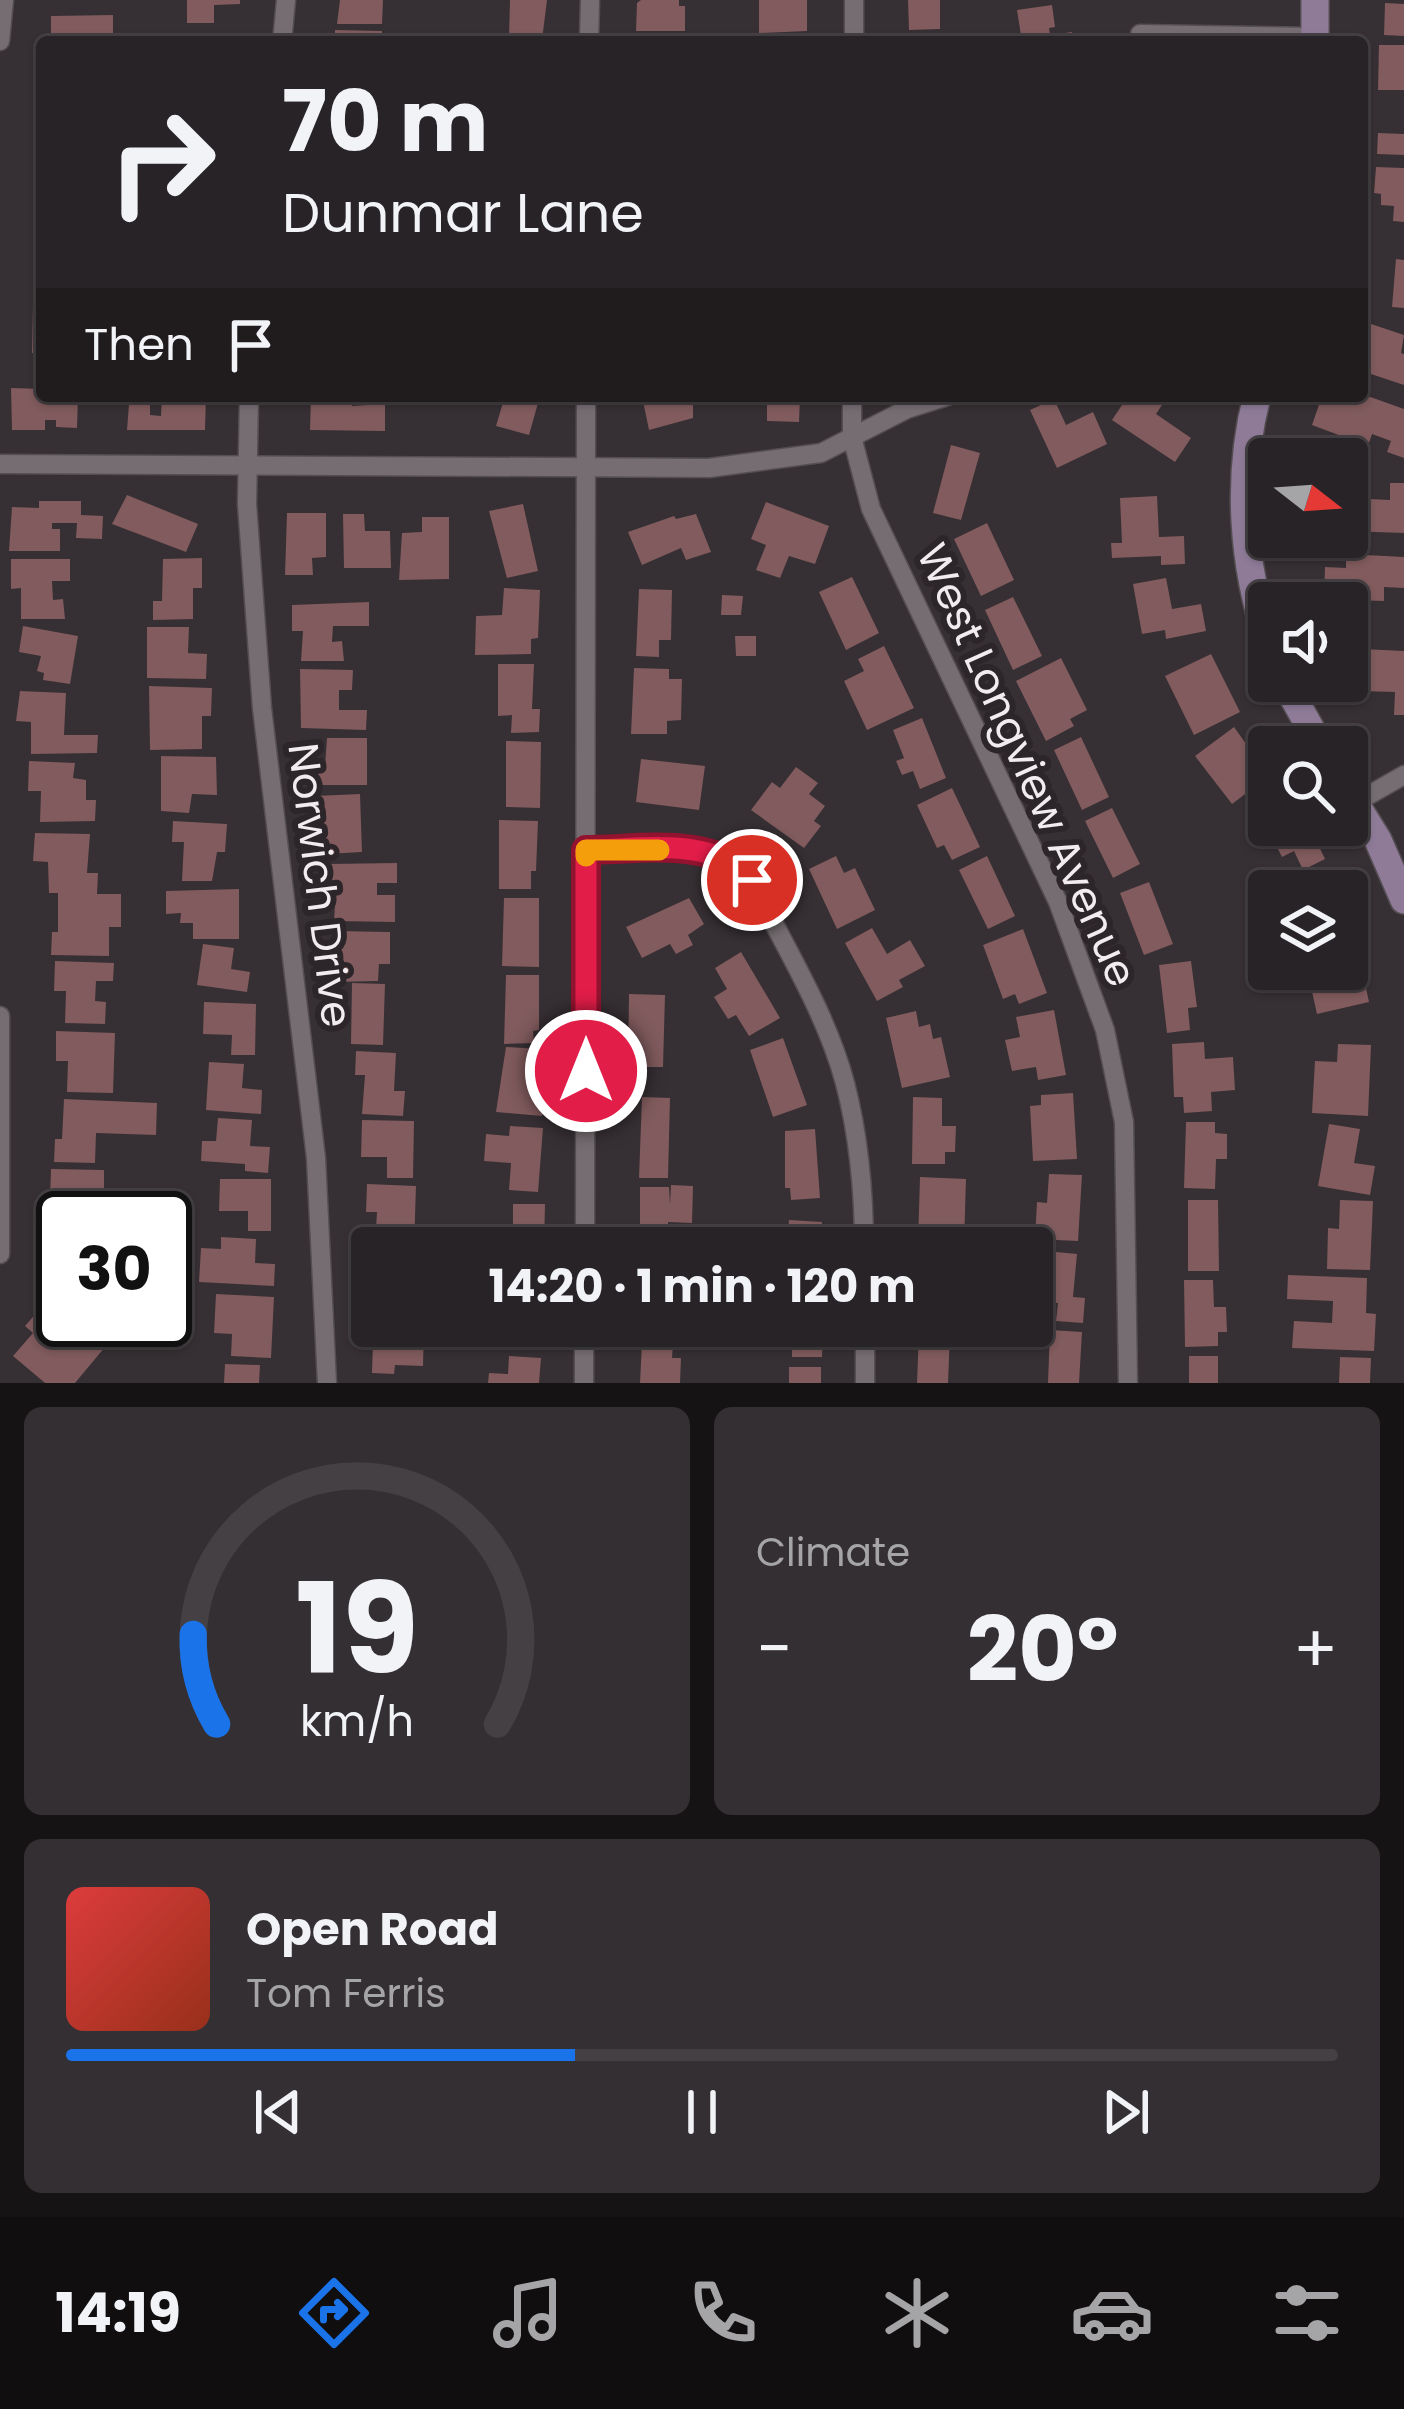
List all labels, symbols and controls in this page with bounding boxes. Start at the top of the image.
text: 70 m [282,63,488,180]
icon: right [84,84,240,240]
text: Dunmar Lane [282,175,644,251]
icon: arrive [218,312,284,378]
text: Then [84,313,194,376]
north arrow [1248,438,1368,558]
map controls [1248,438,1368,990]
street label: West Longview Avenue [903,534,1151,996]
button: sound [1248,582,1368,702]
button: search [1248,726,1368,846]
street label: Norwich Drive [273,740,367,1030]
pin [701,829,803,931]
icon: arrive [719,847,785,913]
button: layers [1248,870,1368,990]
position arrow [523,1008,649,1134]
speed limit sign: 30 [36,1191,192,1347]
text: 14:20 · 1 min · 120 m [488,1255,916,1318]
text: Climate [756,1525,910,1580]
text: 19 [295,1542,419,1717]
text: 20° [967,1586,1119,1713]
text: − [756,1603,792,1695]
text: + [1293,1603,1338,1695]
text: km/h [300,1691,414,1751]
text: Open Road [246,1898,499,1961]
text: Tom Ferris [246,1966,446,2021]
icon: previous [245,2079,311,2145]
icon: pause [669,2079,735,2145]
icon: next [1093,2079,1159,2145]
icon: directions [292,2271,376,2355]
icon: music [486,2271,570,2355]
icon: phone [681,2271,765,2355]
icon: climate [875,2271,959,2355]
icon: car [1070,2271,1154,2355]
icon: filters [1265,2271,1349,2355]
text: 14:19 [55,2275,181,2351]

